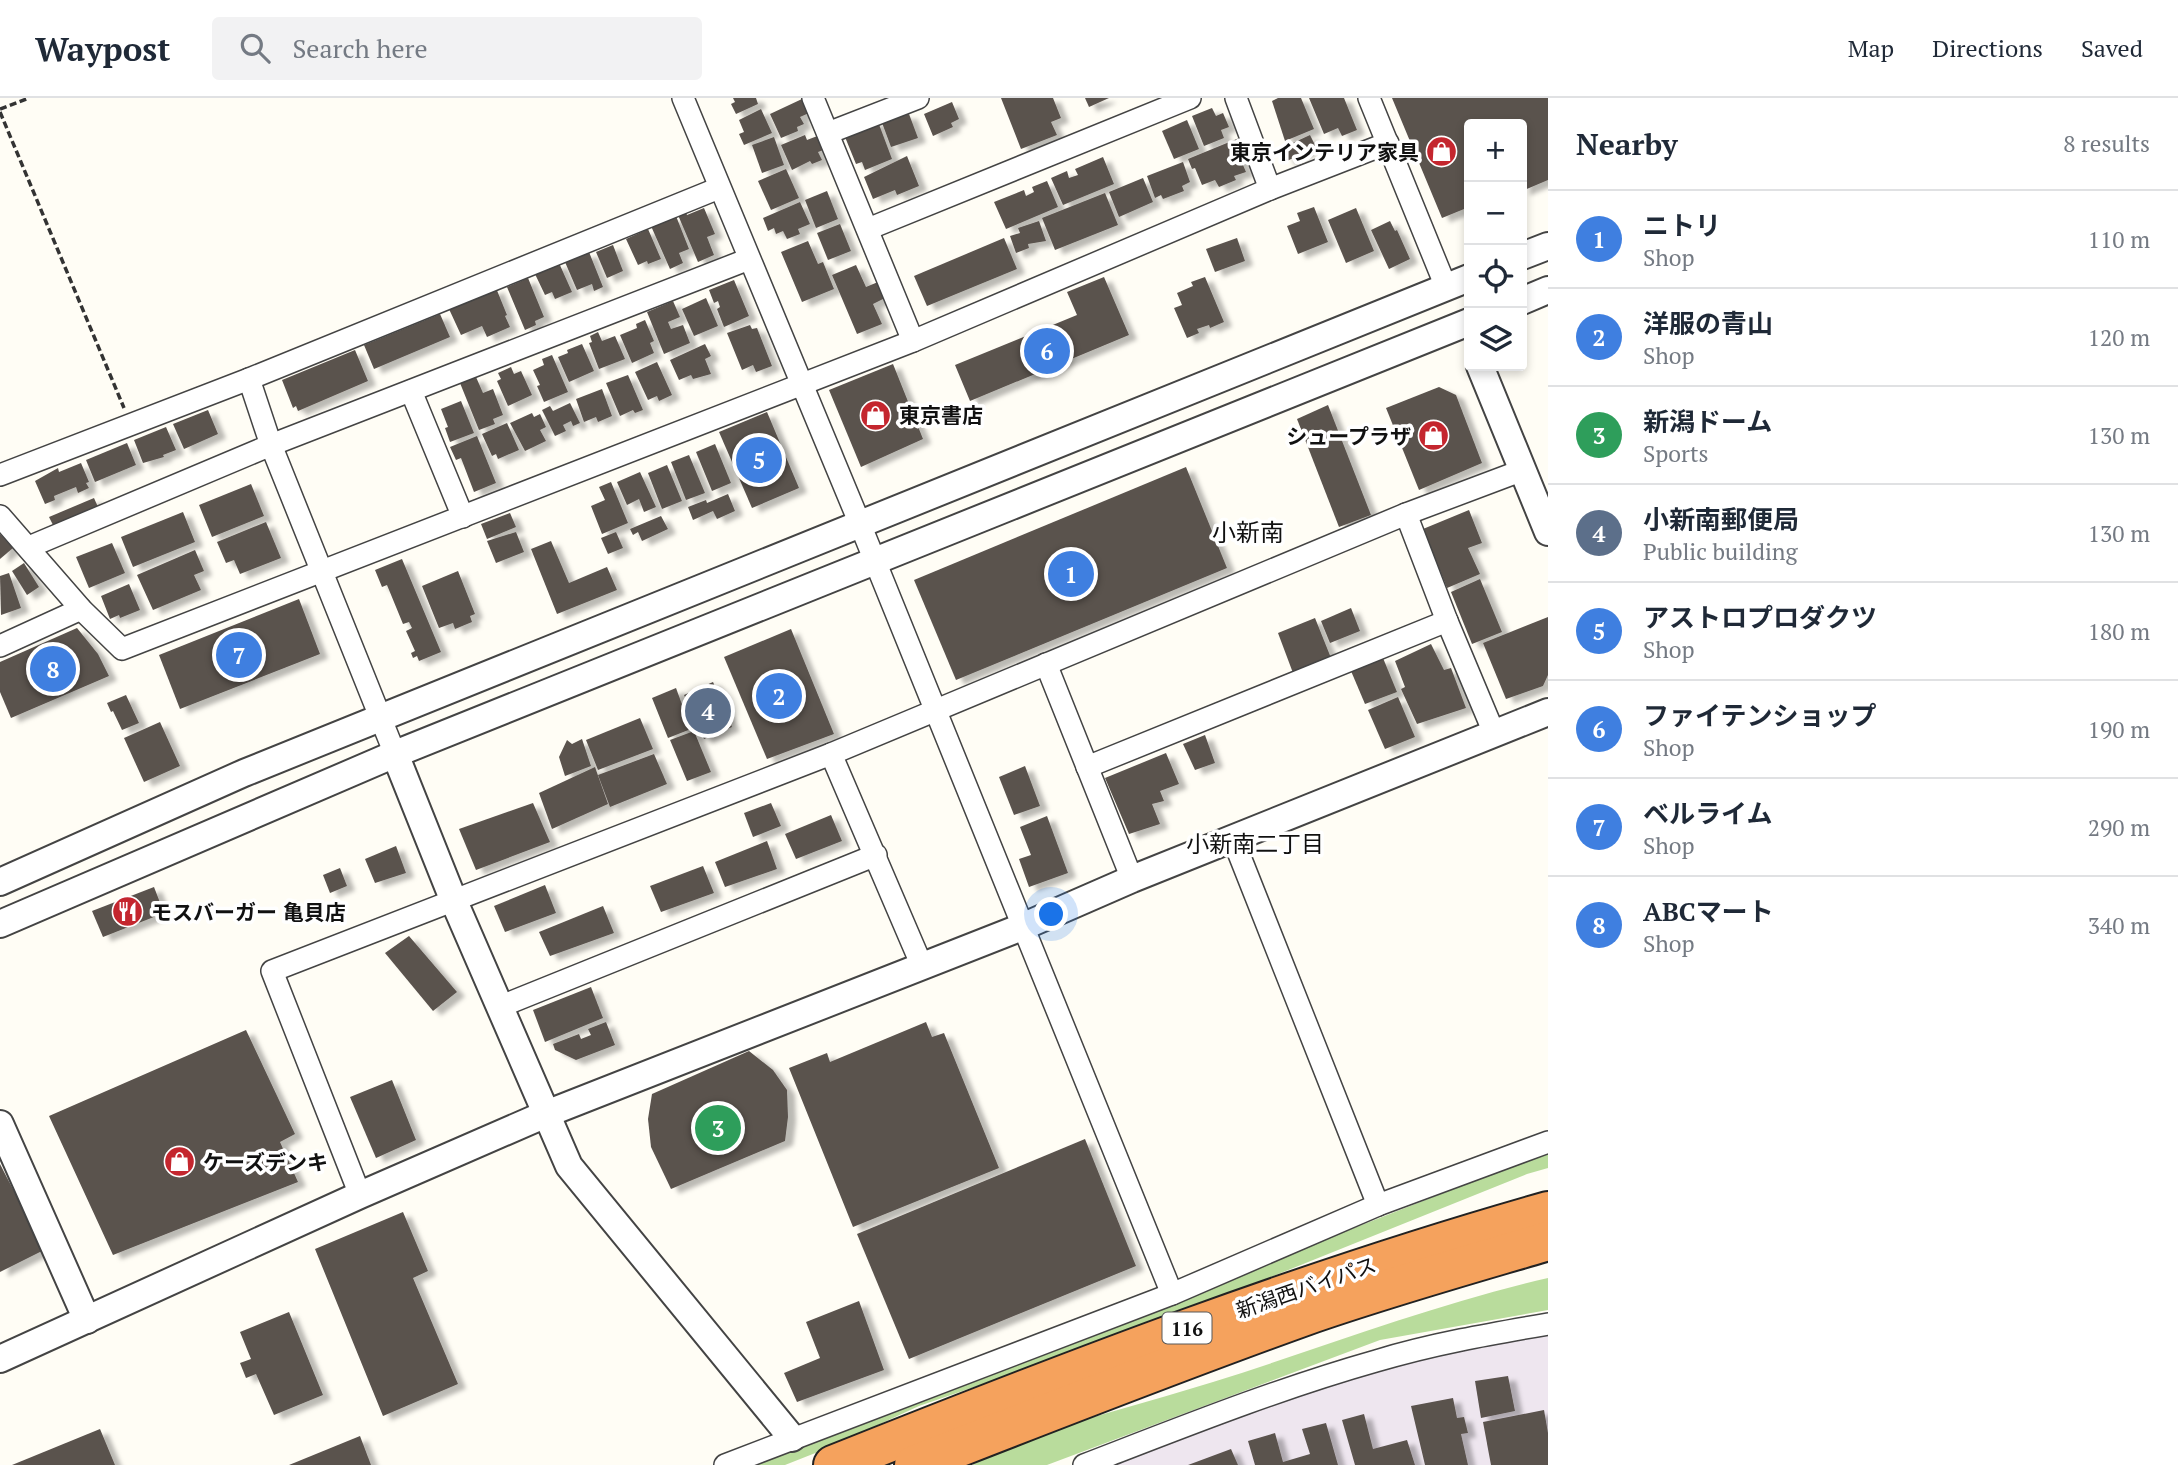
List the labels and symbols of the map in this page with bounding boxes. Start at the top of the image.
shop icon: 東京インテリア家具 [1425,135,1459,169]
place label: 東京インテリア家具 [1230,138,1419,166]
pin: 6 [1024,325,1070,377]
shop icon: 東京書店 [859,398,893,432]
place label: 東京書店 [899,401,983,429]
shop icon: シュープラザ [1417,419,1451,453]
place label: シュープラザ [1286,422,1411,450]
pin: 5 [736,434,782,486]
district label: 小新南 [1212,516,1284,548]
pin: 1 [1048,548,1094,600]
pin: 7 [216,629,262,681]
pin: 8 [30,643,76,695]
pin: 2 [756,670,802,722]
pin: 4 [685,685,731,737]
district label: 小新南二丁目 [1186,828,1324,859]
restaurant icon: モスバーガー 亀貝店 [111,895,145,929]
your location [1034,897,1068,931]
place label: モスバーガー 亀貝店 [151,898,346,926]
pin: 3 [695,1102,741,1154]
shop icon: ケーズデンキ [163,1145,197,1179]
place label: ケーズデンキ [203,1148,328,1176]
street label: 新潟西バイパス [1232,1250,1380,1324]
road number: 116 [1162,1312,1212,1344]

